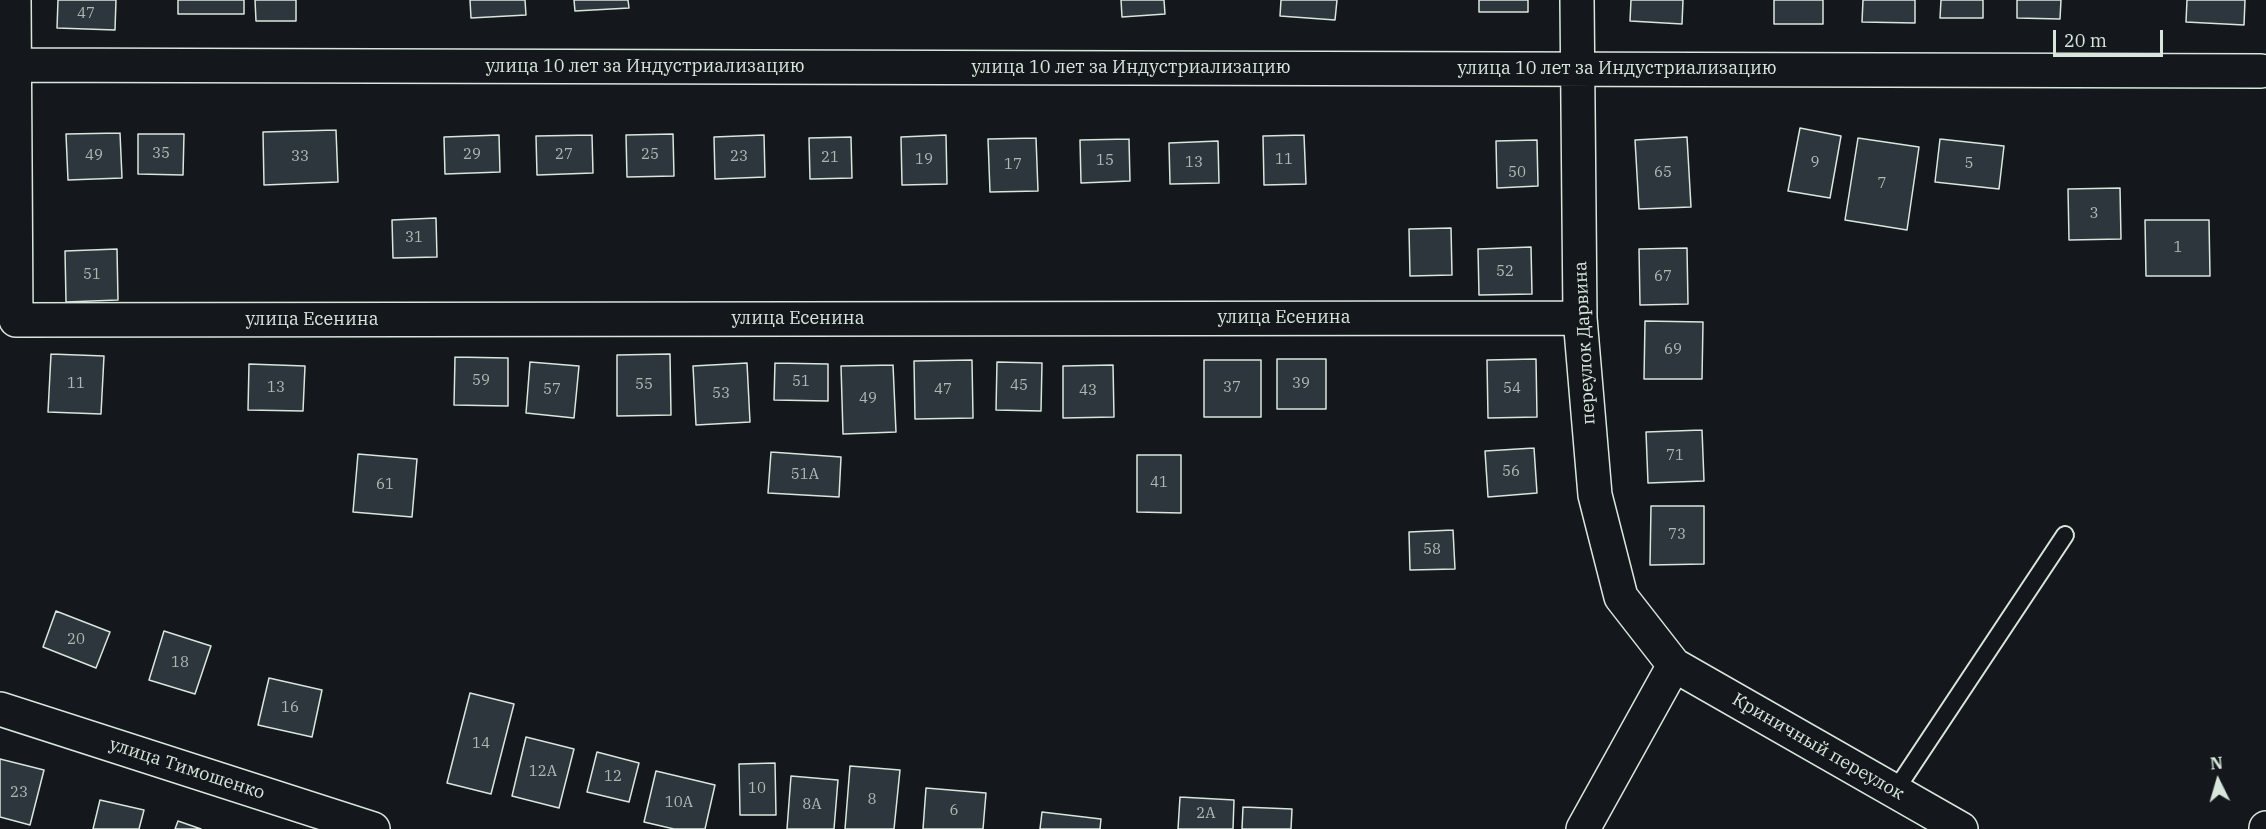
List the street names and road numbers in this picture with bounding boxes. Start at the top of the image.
street label: улица 10 лет за Индустриализацию [485,56,805,78]
street label: улица 10 лет за Индустриализацию [971,57,1291,79]
street label: улица 10 лет за Индустриализацию [1457,58,1777,80]
street label: переулок Дарвина [1570,261,1600,425]
street label: улица Есенина [1217,307,1351,329]
street label: улица Есенина [731,308,865,330]
street label: улица Есенина [245,309,379,331]
street label: Криничный переулок [1728,689,1908,805]
street label: улица Тимошенко [107,734,267,804]

